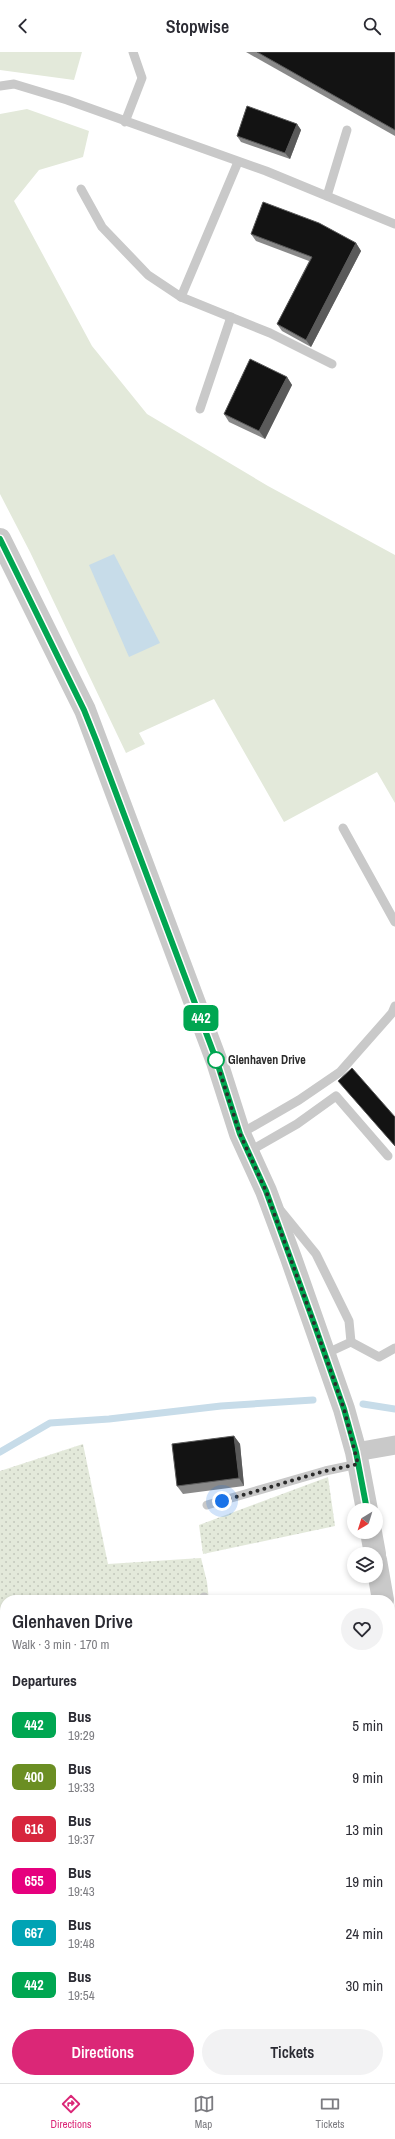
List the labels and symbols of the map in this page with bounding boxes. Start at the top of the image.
line badge: 442 [178,1005,224,1031]
marker: Glenhaven Drive [207,1051,225,1069]
place label: Glenhaven Drive [228,1052,306,1068]
your location [212,1491,232,1511]
north arrow [347,1503,383,1539]

